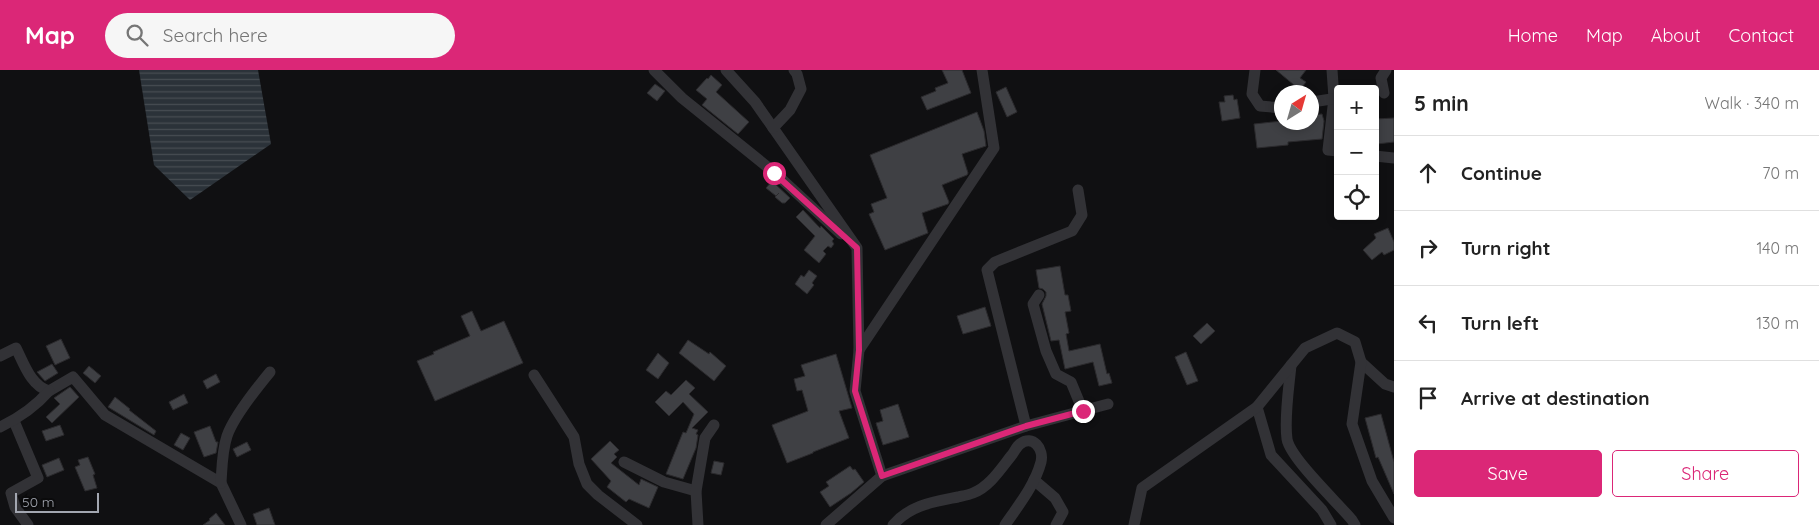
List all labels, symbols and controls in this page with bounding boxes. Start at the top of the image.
search box [105,13,455,58]
text: Map [25,20,75,50]
icon: search [123,21,151,49]
text: Search here [163,23,268,47]
text: Home [1508,24,1558,47]
text: Map [1586,24,1623,47]
text: About [1651,24,1701,47]
text: Contact [1729,24,1794,47]
north arrow [1274,85,1319,130]
map controls [1334,85,1379,220]
button: + [1334,85,1379,130]
text: 5 min [1414,90,1469,116]
text: Walk · 340 m [1705,93,1799,113]
button: − [1334,130,1379,175]
icon: ahead [1414,159,1442,187]
text: Continue [1461,161,1542,185]
route start [763,162,786,185]
text: 70 m [1762,163,1799,183]
button: locate [1334,175,1379,220]
icon: right [1414,234,1442,262]
text: Turn right [1461,236,1550,260]
text: 140 m [1756,238,1799,258]
icon: left [1414,309,1442,337]
text: Turn left [1461,311,1539,335]
text: 130 m [1756,313,1799,333]
icon: arrive [1414,384,1442,412]
text: Arrive at destination [1461,386,1650,410]
route end [1072,400,1095,423]
button: Save [1414,450,1602,497]
button: Share [1612,450,1799,497]
scale bar [15,490,99,513]
text: 50 m [22,493,55,511]

